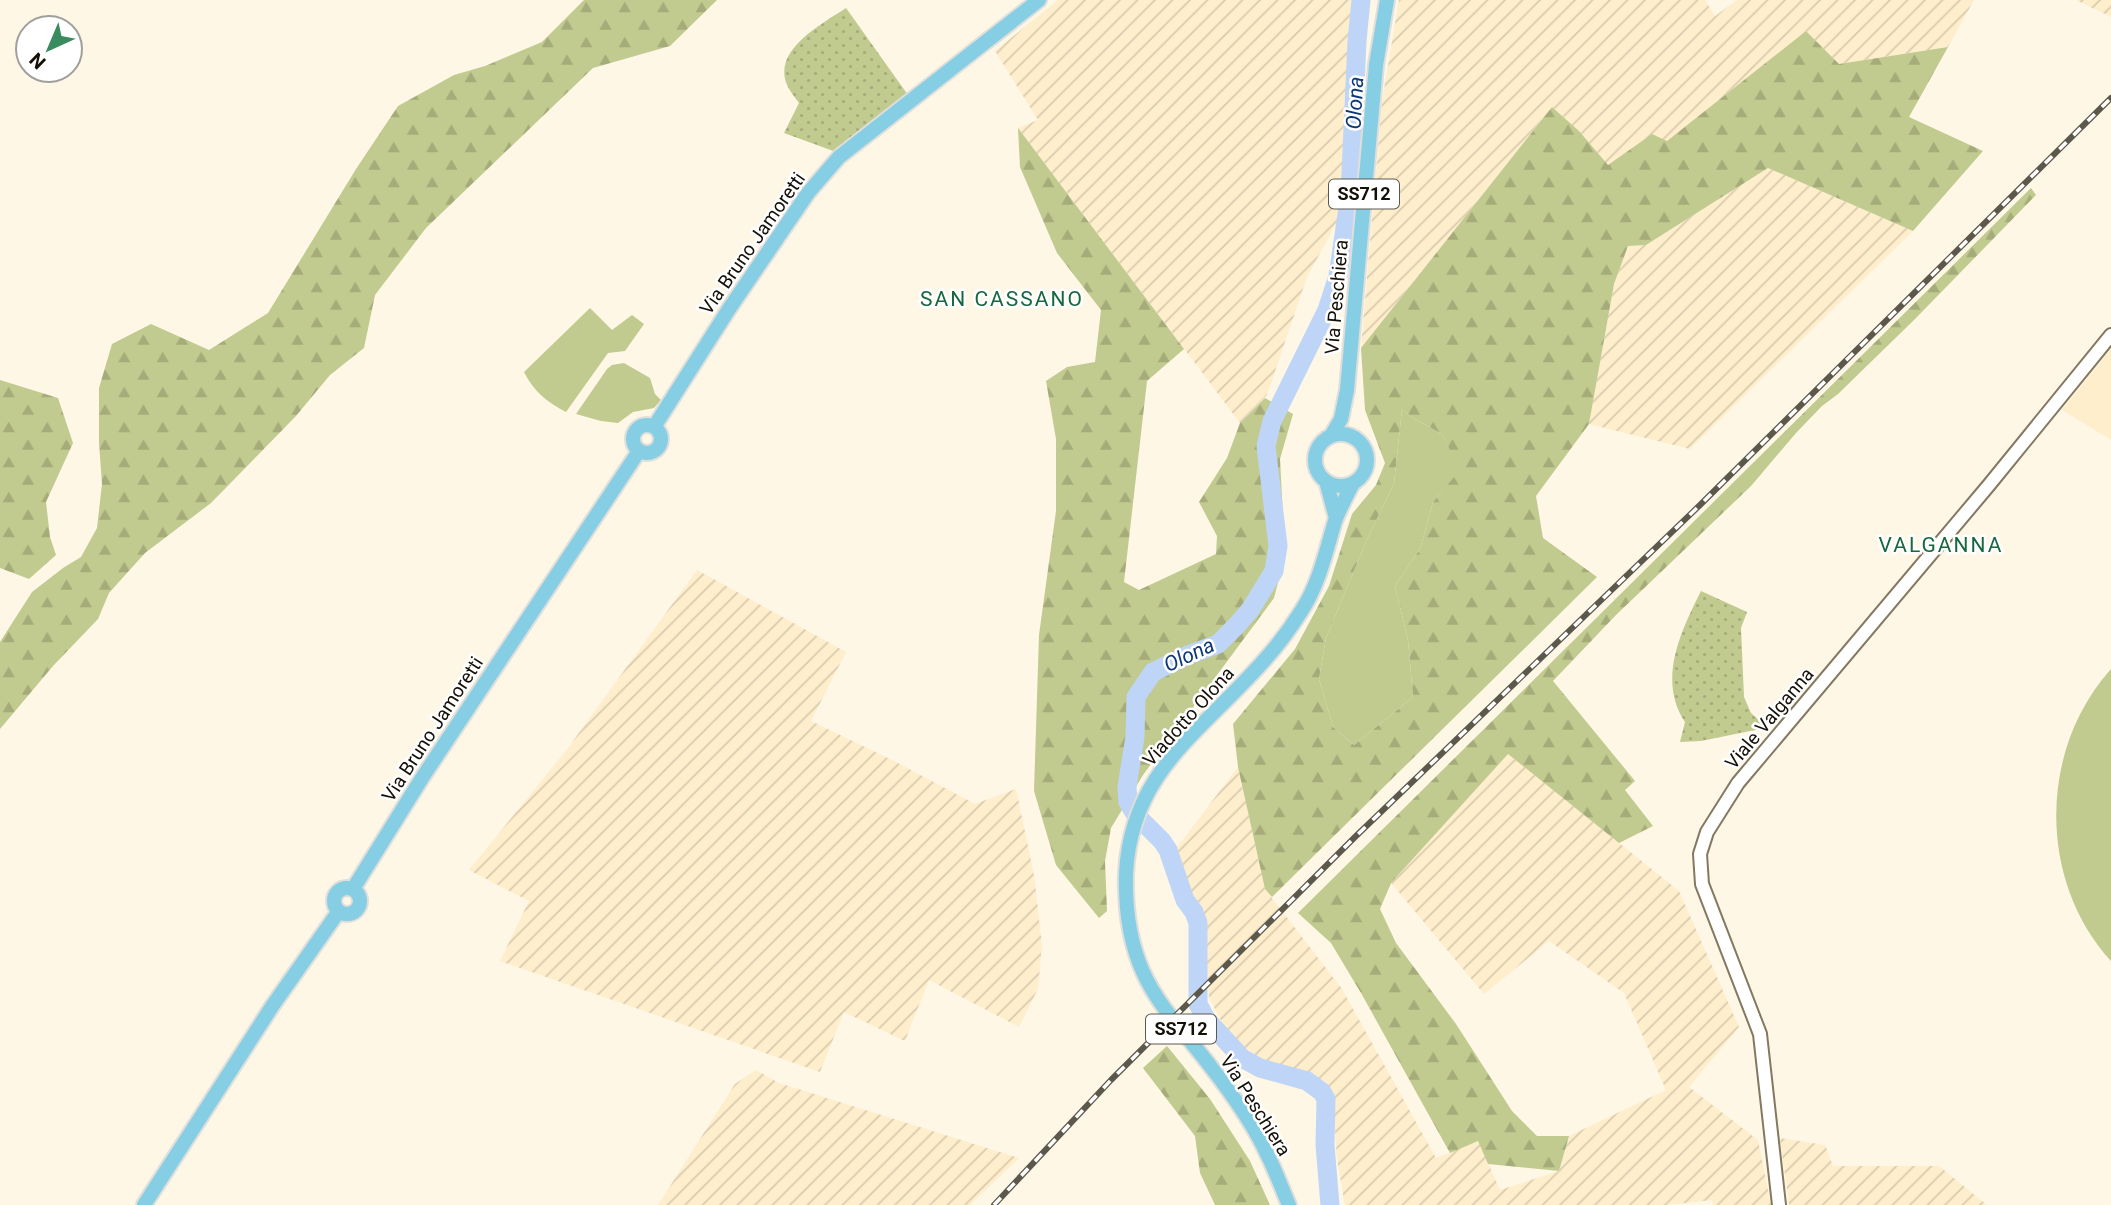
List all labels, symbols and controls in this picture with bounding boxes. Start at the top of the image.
north arrow [14,14,84,84]
text: N [25,48,50,74]
water label: Olona [1342,76,1368,130]
street label: Via Bruno Jamoretti [695,168,810,319]
road number: SS712 [1329,180,1399,209]
street label: Via Peschiera [1320,239,1353,355]
district label: SAN CASSANO [920,287,1084,311]
district label: VALGANNA [1879,533,2003,557]
water label: Olona [1160,633,1218,677]
street label: Via Bruno Jamoretti [377,652,488,806]
street label: Viadotto Olona [1138,662,1239,771]
street label: Viale Valganna [1720,663,1819,774]
road number: SS712 [1146,1014,1216,1044]
street label: Via Peschiera [1215,1050,1296,1160]

